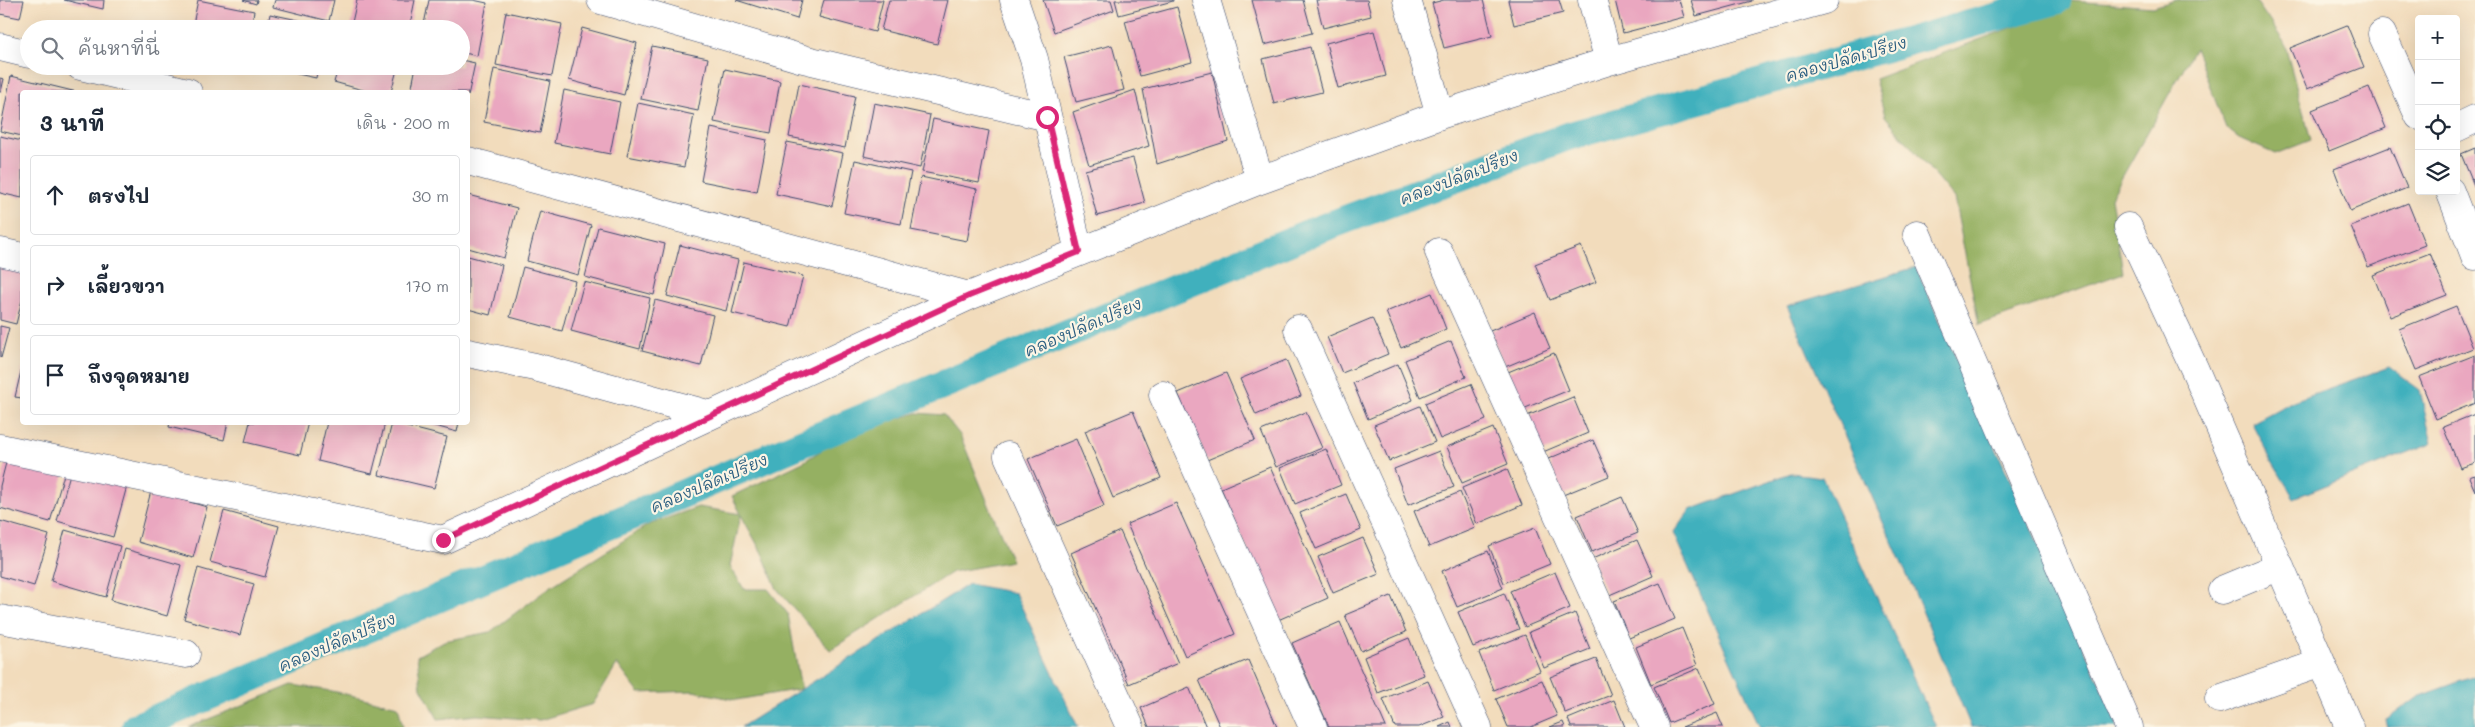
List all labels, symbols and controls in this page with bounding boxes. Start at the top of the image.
map controls [2415,15,2460,195]
button: + [2415,15,2460,60]
search box [20,20,470,75]
water label: คลองปลัดเปรียง [1783,31,1909,86]
icon: search [38,34,66,62]
text: ค้นหาที่นี่ [78,35,160,60]
button: − [2415,60,2460,105]
button: locate [2415,105,2460,150]
route start [1036,106,1059,129]
text: 3 นาที [40,109,104,136]
text: เดิน · 200 m [356,112,450,133]
water label: คลองปลัดเปรียง [1397,144,1521,209]
button: layers [2415,150,2460,195]
icon: ahead [41,181,69,209]
text: ตรงไป [88,183,149,208]
text: 30 m [412,185,449,206]
icon: right [41,271,69,299]
text: เลี้ยวขวา [88,273,165,298]
text: 170 m [405,275,449,296]
water label: คลองปลัดเปรียง [1021,292,1144,361]
icon: arrive [41,361,69,389]
text: ถึงจุดหมาย [88,363,190,388]
water label: คลองปลัดเปรียง [647,448,770,517]
route end [432,529,455,552]
water label: คลองปลัดเปรียง [275,607,398,676]

